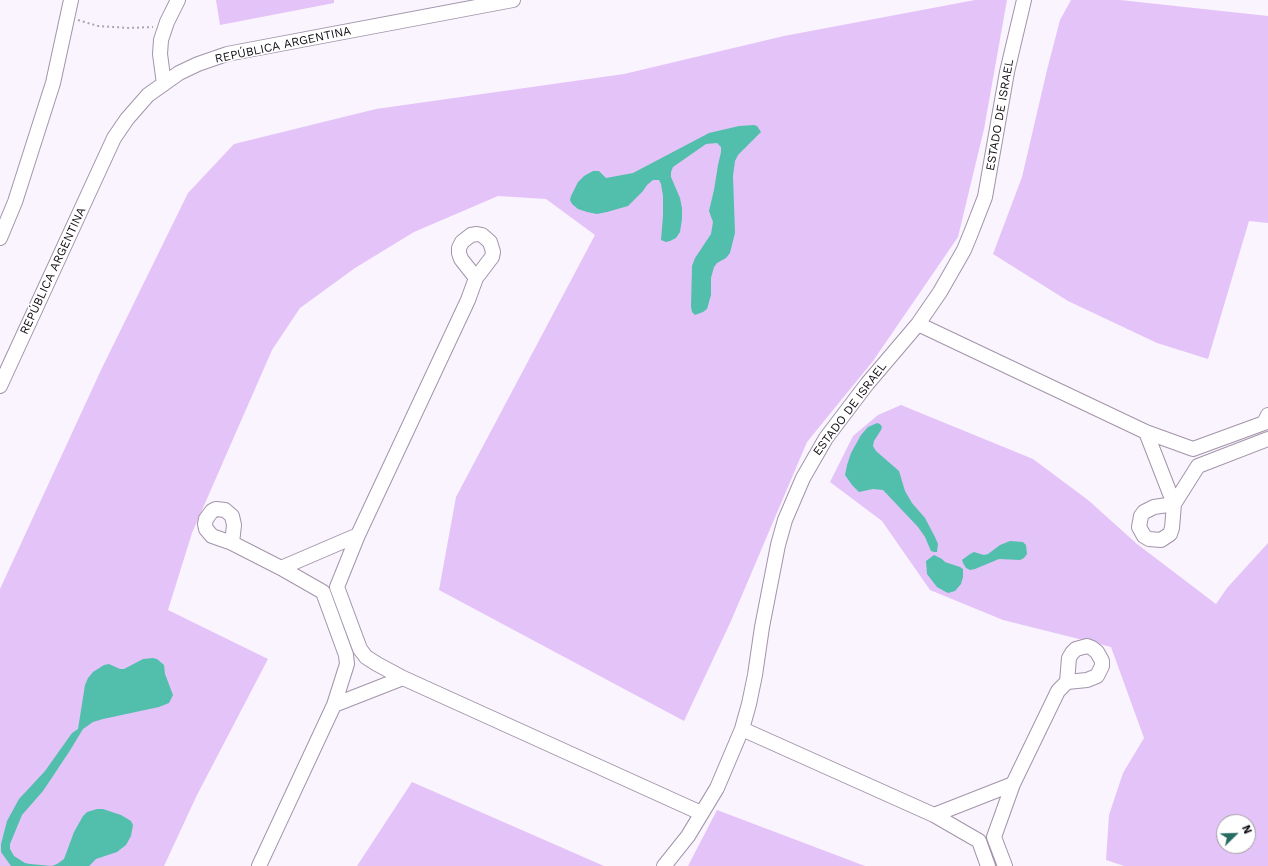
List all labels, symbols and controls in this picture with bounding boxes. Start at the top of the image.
street label: REPÚBLICA ARGENTINA [214,24,352,66]
street label: ESTADO DE ISRAEL [983,58,1017,172]
street label: REPÚBLICA ARGENTINA [17,205,89,337]
street label: ESTADO DE ISRAEL [810,359,890,459]
north arrow [1216,814,1256,854]
text: N [1239,823,1254,836]

